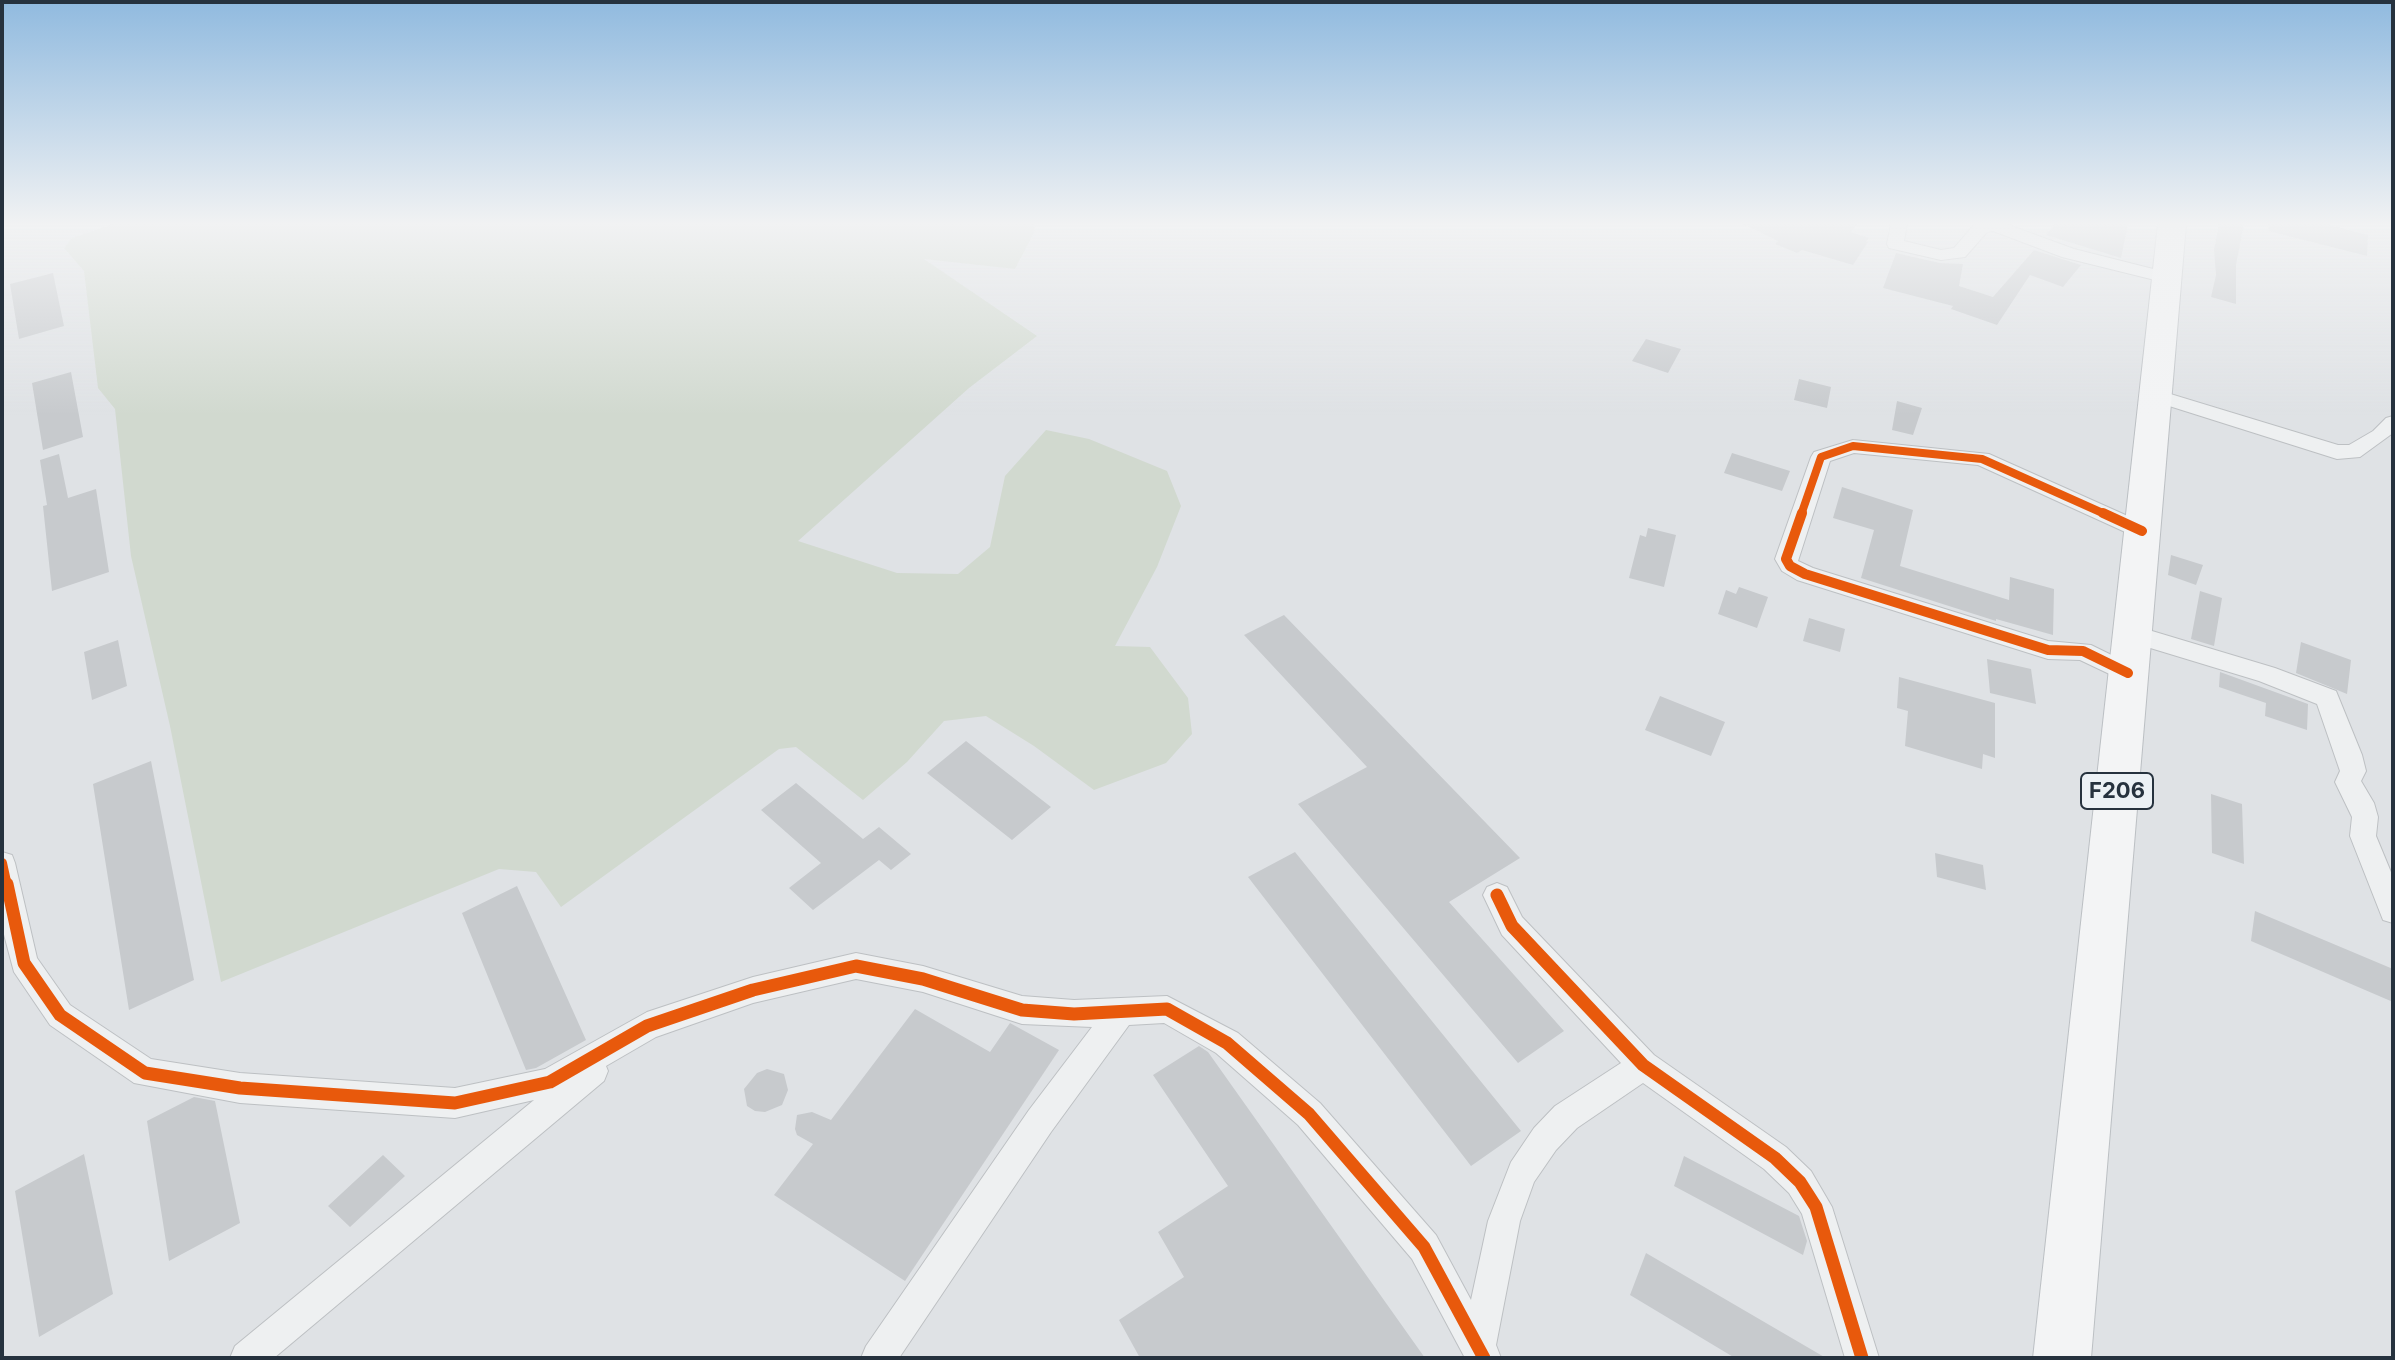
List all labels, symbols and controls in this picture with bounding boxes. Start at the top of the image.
road number: F206 [2081,773,2153,809]

